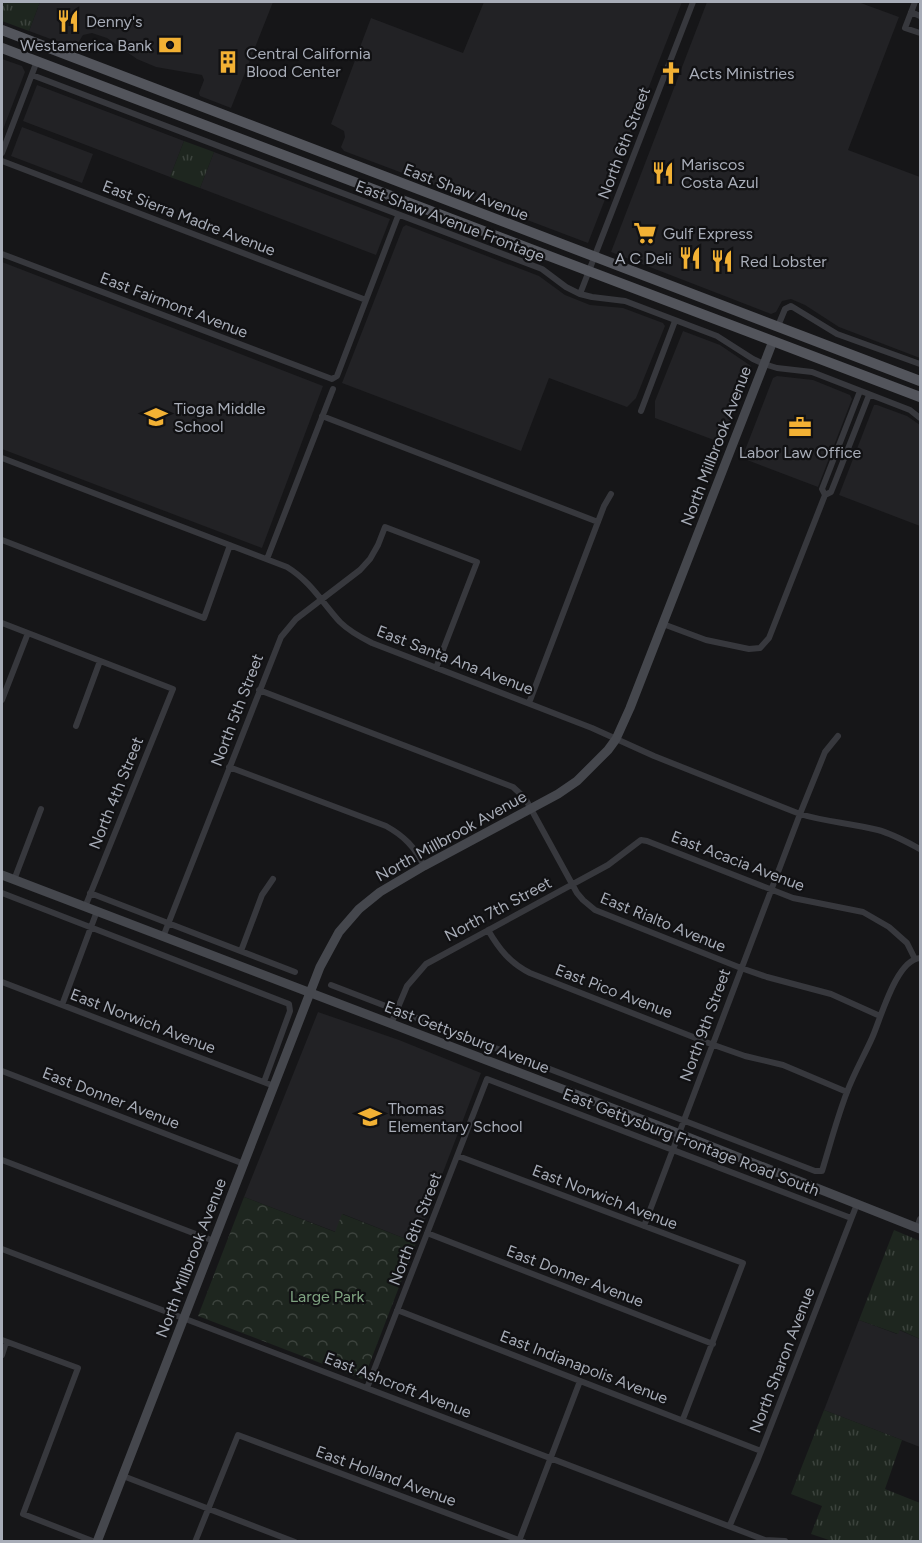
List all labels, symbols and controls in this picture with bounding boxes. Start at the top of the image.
restaurant icon: Denny's [55,8,81,34]
place label: Denny's [86,12,143,31]
bank icon: Westamerica Bank [157,32,183,58]
place label: Westamerica Bank [20,36,152,55]
place label: Central California Blood Center [246,44,371,81]
building icon: Central California Blood Center [215,49,241,75]
church icon: Acts Ministries [658,60,684,86]
place label: Acts Ministries [689,64,795,83]
street label: North 6th Street [594,84,654,202]
place label: Mariscos Costa Azul [681,155,759,192]
street label: East Shaw Avenue [401,159,531,225]
restaurant icon: Mariscos Costa Azul [650,160,676,186]
street label: East Sierra Madre Avenue [100,176,278,260]
street label: East Shaw Avenue Frontage [353,176,547,266]
supermarket icon: Gulf Express [632,220,658,246]
place label: Gulf Express [663,224,753,243]
restaurant icon: A C Deli [677,245,703,271]
restaurant icon: Red Lobster [709,248,735,274]
place label: A C Deli [615,249,672,268]
place label: Red Lobster [740,252,827,271]
street label: East Fairmont Avenue [97,268,251,342]
street label: North Millbrook Avenue [677,363,755,529]
place label: Tioga Middle School [174,399,266,436]
school or university icon: Tioga Middle School [143,404,169,430]
office icon: Labor Law Office [787,414,813,440]
place label: Labor Law Office [739,443,862,462]
street label: East Santa Ana Avenue [374,621,536,699]
street label: North 5th Street [207,651,267,769]
street label: North 4th Street [85,734,147,852]
street label: North Millbrook Avenue [372,786,530,885]
street label: East Acacia Avenue [669,827,808,895]
street label: North 7th Street [441,873,555,945]
street label: East Rialto Avenue [597,888,729,956]
street label: East Pico Avenue [553,960,676,1022]
street label: North 9th Street [676,966,734,1084]
street label: East Norwich Avenue [68,985,219,1058]
street label: East Gettysburg Avenue [382,997,552,1077]
street label: East Donner Avenue [40,1063,183,1133]
street label: East Gettysburg Frontage Road South [560,1084,822,1200]
place label: Thomas Elementary School [388,1099,522,1136]
school or university icon: Thomas Elementary School [357,1104,383,1130]
street label: East Norwich Avenue [530,1161,681,1234]
street label: North 8th Street [385,1170,445,1288]
street label: North Millbrook Avenue [152,1175,230,1341]
street label: East Donner Avenue [504,1241,647,1311]
street label: North Sharon Avenue [745,1284,819,1436]
park label: Large Park [290,1287,364,1306]
street label: East Indianapolis Avenue [497,1326,671,1408]
street label: East Ashcroft Avenue [322,1348,474,1422]
street label: East Holland Avenue [313,1442,459,1510]

